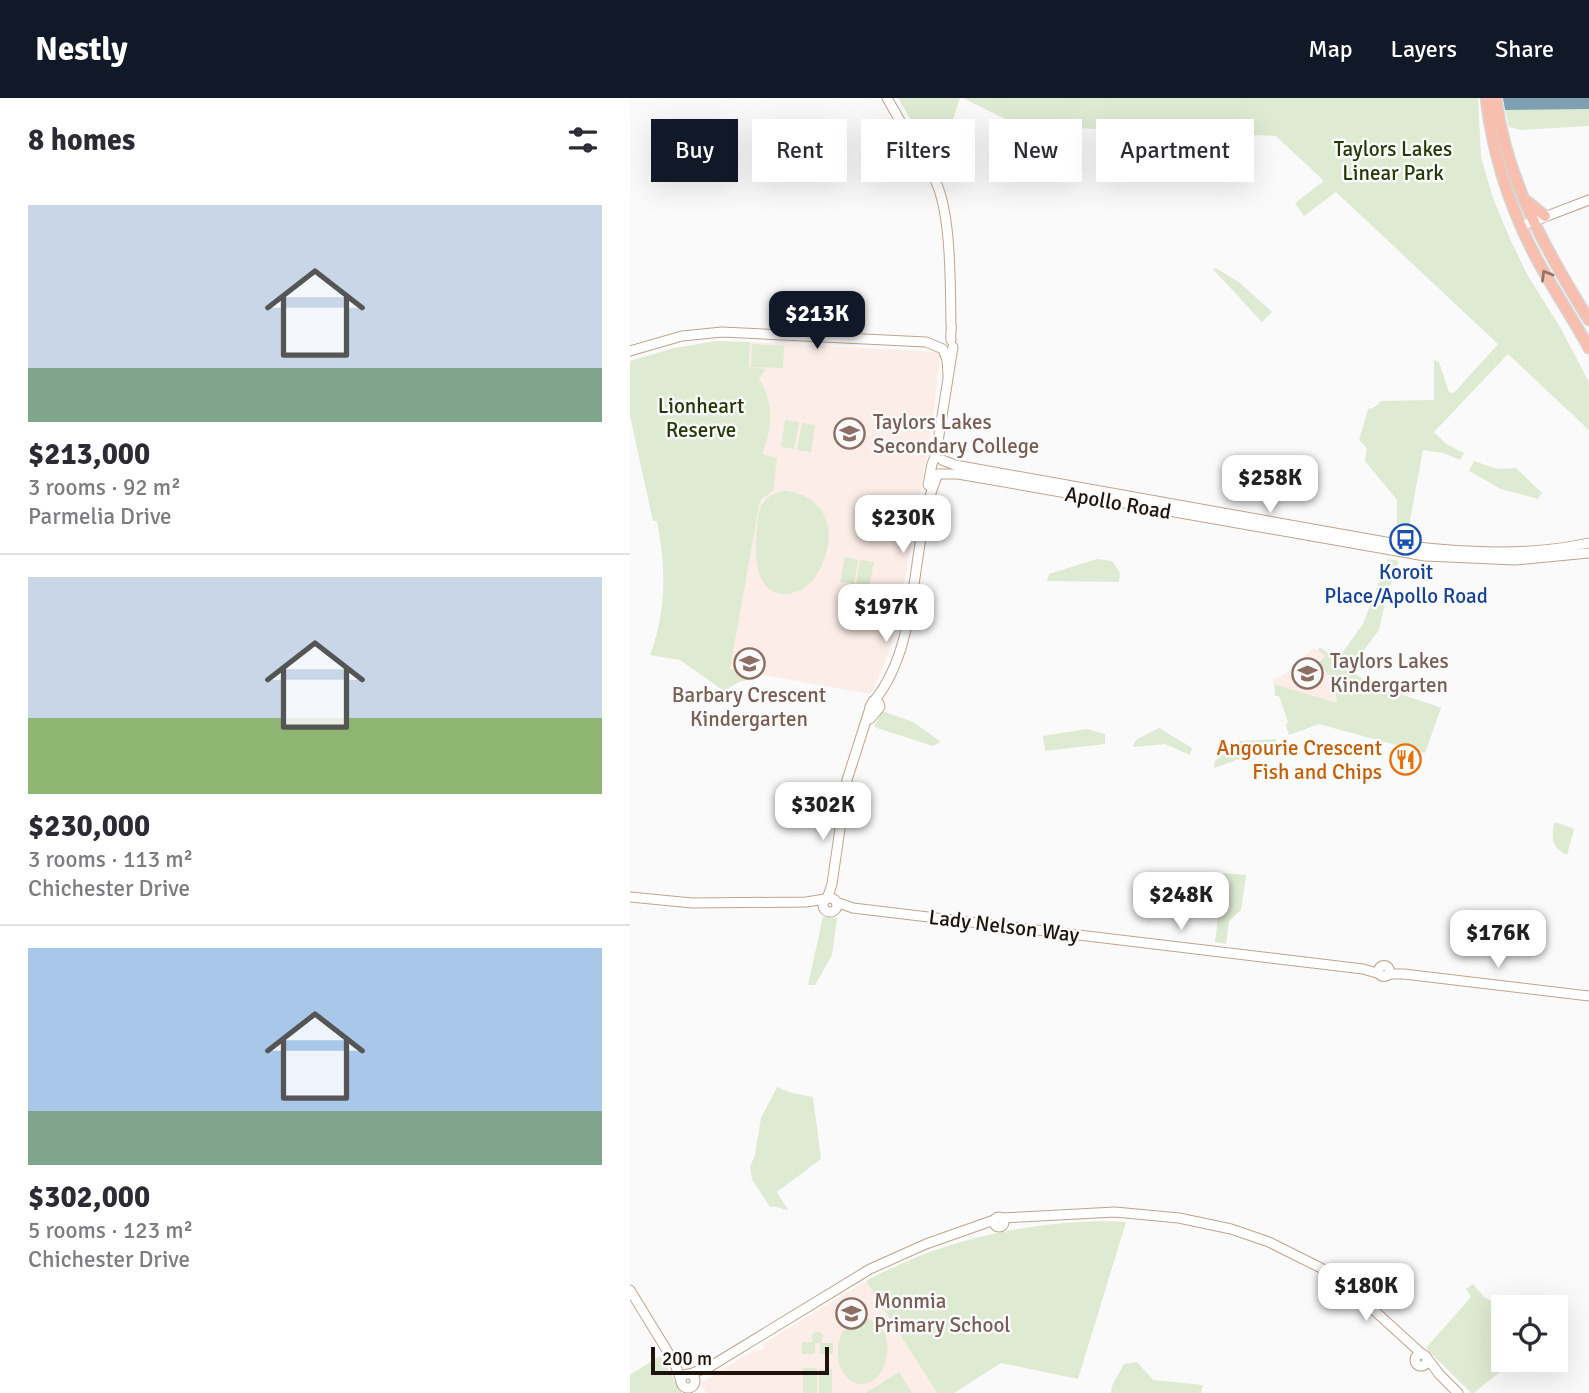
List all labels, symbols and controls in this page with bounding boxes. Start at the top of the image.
text: Nestly [35,29,128,70]
text: Map [1308,34,1353,64]
text: Layers [1391,34,1457,64]
text: Share [1495,34,1554,64]
chip: Buy [651,119,738,182]
chip: Rent [752,119,847,182]
chip: Filters [861,119,975,182]
chip: New [989,119,1082,182]
chip: Apartment [1096,119,1254,182]
icon: filters [564,121,602,159]
text: 8 homes [28,122,135,159]
park label: Taylors Lakes Linear Park [1334,136,1452,186]
icon: home [252,250,378,376]
one-way arrow [1541,270,1554,282]
pin: $213K [768,292,866,351]
text: $213K [785,299,849,328]
park label: Lionheart Reserve [658,393,744,443]
place label: Taylors Lakes Secondary College [873,409,1039,459]
school or university icon: Taylors Lakes Secondary College [833,417,867,451]
text: $213,000 [28,436,150,473]
pin: $258K [1221,456,1319,515]
text: $258K [1238,463,1302,492]
text: 3 rooms · 92 m² [28,473,181,502]
street label: Apollo Road [1063,481,1173,525]
pin: $230K [854,496,952,555]
text: Parmelia Drive [28,502,172,531]
text: $230K [871,503,935,532]
bus stop icon: Koroit Place/Apollo Road [1389,523,1423,557]
place label: Koroit Place/Apollo Road [1324,559,1488,609]
pin: $197K [837,584,935,644]
text: $197K [854,592,918,621]
icon: home [252,622,378,748]
school or university icon: Barbary Crescent Kindergarten [732,646,766,680]
place label: Taylors Lakes Kindergarten [1330,648,1449,698]
school or university icon: Taylors Lakes Kindergarten [1290,656,1324,690]
place label: Barbary Crescent Kindergarten [672,682,826,732]
place label: Angourie Crescent Fish and Chips [1216,735,1382,785]
restaurant icon: Angourie Crescent Fish and Chips [1388,743,1422,777]
pin: $302K [774,782,872,842]
text: $302K [791,790,855,819]
text: $230,000 [28,808,150,845]
text: 3 rooms · 113 m² [28,845,193,874]
pin: $248K [1132,872,1230,932]
text: Chichester Drive [28,874,190,903]
text: $248K [1149,880,1213,909]
street label: Lady Nelson Way [927,904,1081,948]
pin: $176K [1449,910,1547,970]
text: $176K [1466,918,1530,947]
icon: home [252,993,378,1119]
text: $302,000 [28,1179,150,1216]
text: 5 rooms · 123 m² [28,1216,193,1245]
text: Chichester Drive [28,1245,190,1274]
pin: $180K [1317,1264,1415,1323]
text: $180K [1334,1271,1398,1300]
place label: Monmia Primary School [874,1288,1010,1338]
map controls [1491,1295,1568,1372]
button: locate [1491,1295,1568,1372]
school or university icon: Monmia Primary School [834,1296,868,1330]
scale bar [651,1344,830,1376]
text: 200 m [662,1347,712,1371]

